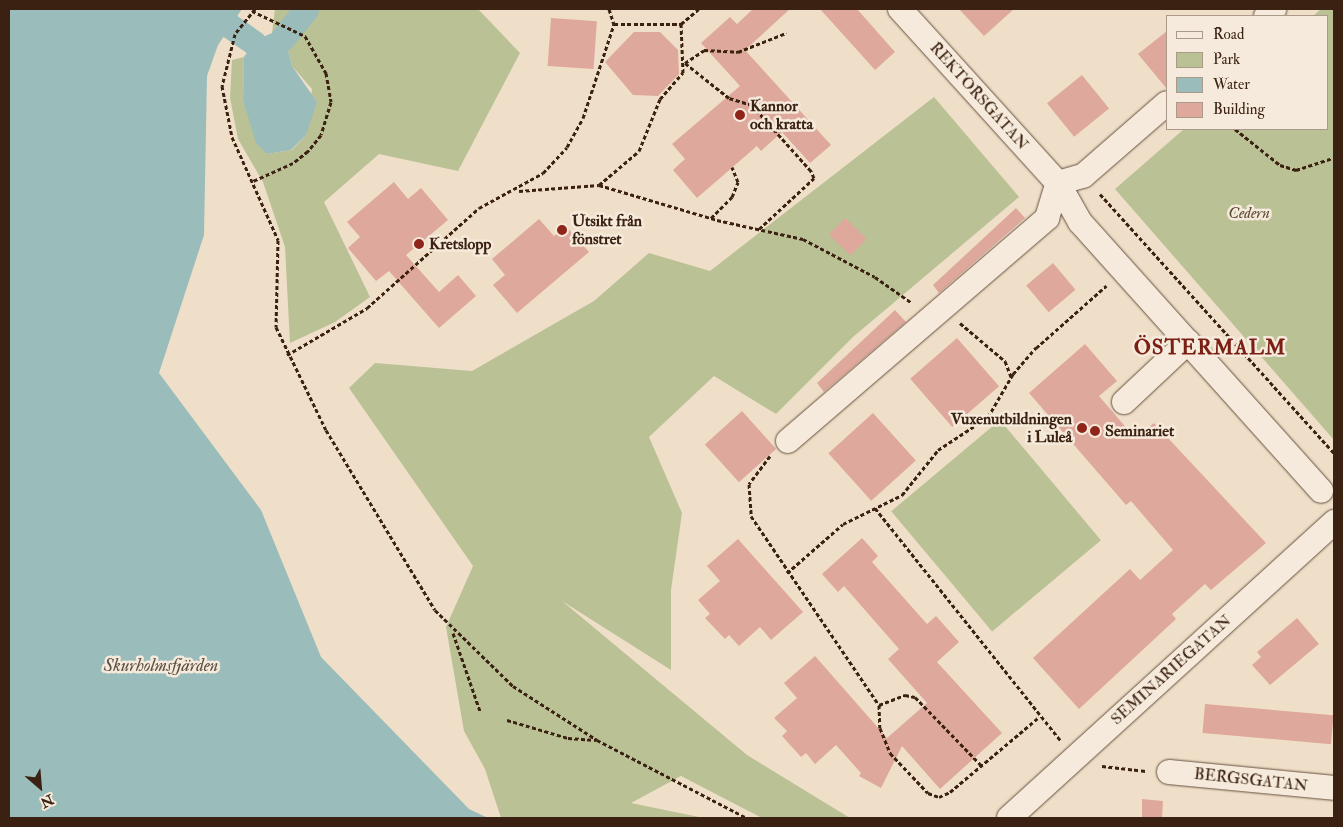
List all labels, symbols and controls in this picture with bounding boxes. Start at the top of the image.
legend [1166,15,1328,130]
text: Road [1213,25,1244,44]
street label: REKTORSGATAN [926,38,1032,154]
text: Park [1213,50,1240,69]
text: Water [1213,75,1250,94]
place label: Kannor och kratta [750,96,813,134]
text: Building [1213,100,1265,119]
marker: Kannor och kratta [734,109,746,121]
park label: Cedern [1228,203,1270,223]
place label: Utsikt från fönstret [572,211,642,249]
marker: Utsikt från fönstret [556,224,568,236]
place label: Kretslopp [429,234,491,254]
marker: Kretslopp [413,238,425,250]
district label: ÖSTERMALM [1133,335,1287,361]
place label: Vuxenutbildningen i Luleå [951,409,1072,447]
place label: Seminariet [1105,421,1174,441]
marker: Vuxenutbildningen i Luleå [1076,422,1088,434]
marker: Seminariet [1089,425,1101,437]
street label: SEMINARIEGATAN [1107,611,1235,729]
water label: Skurholmsfjärden [104,655,218,677]
north arrow [15,762,65,812]
street label: BERGSGATAN [1193,764,1309,796]
text: N [38,790,56,811]

